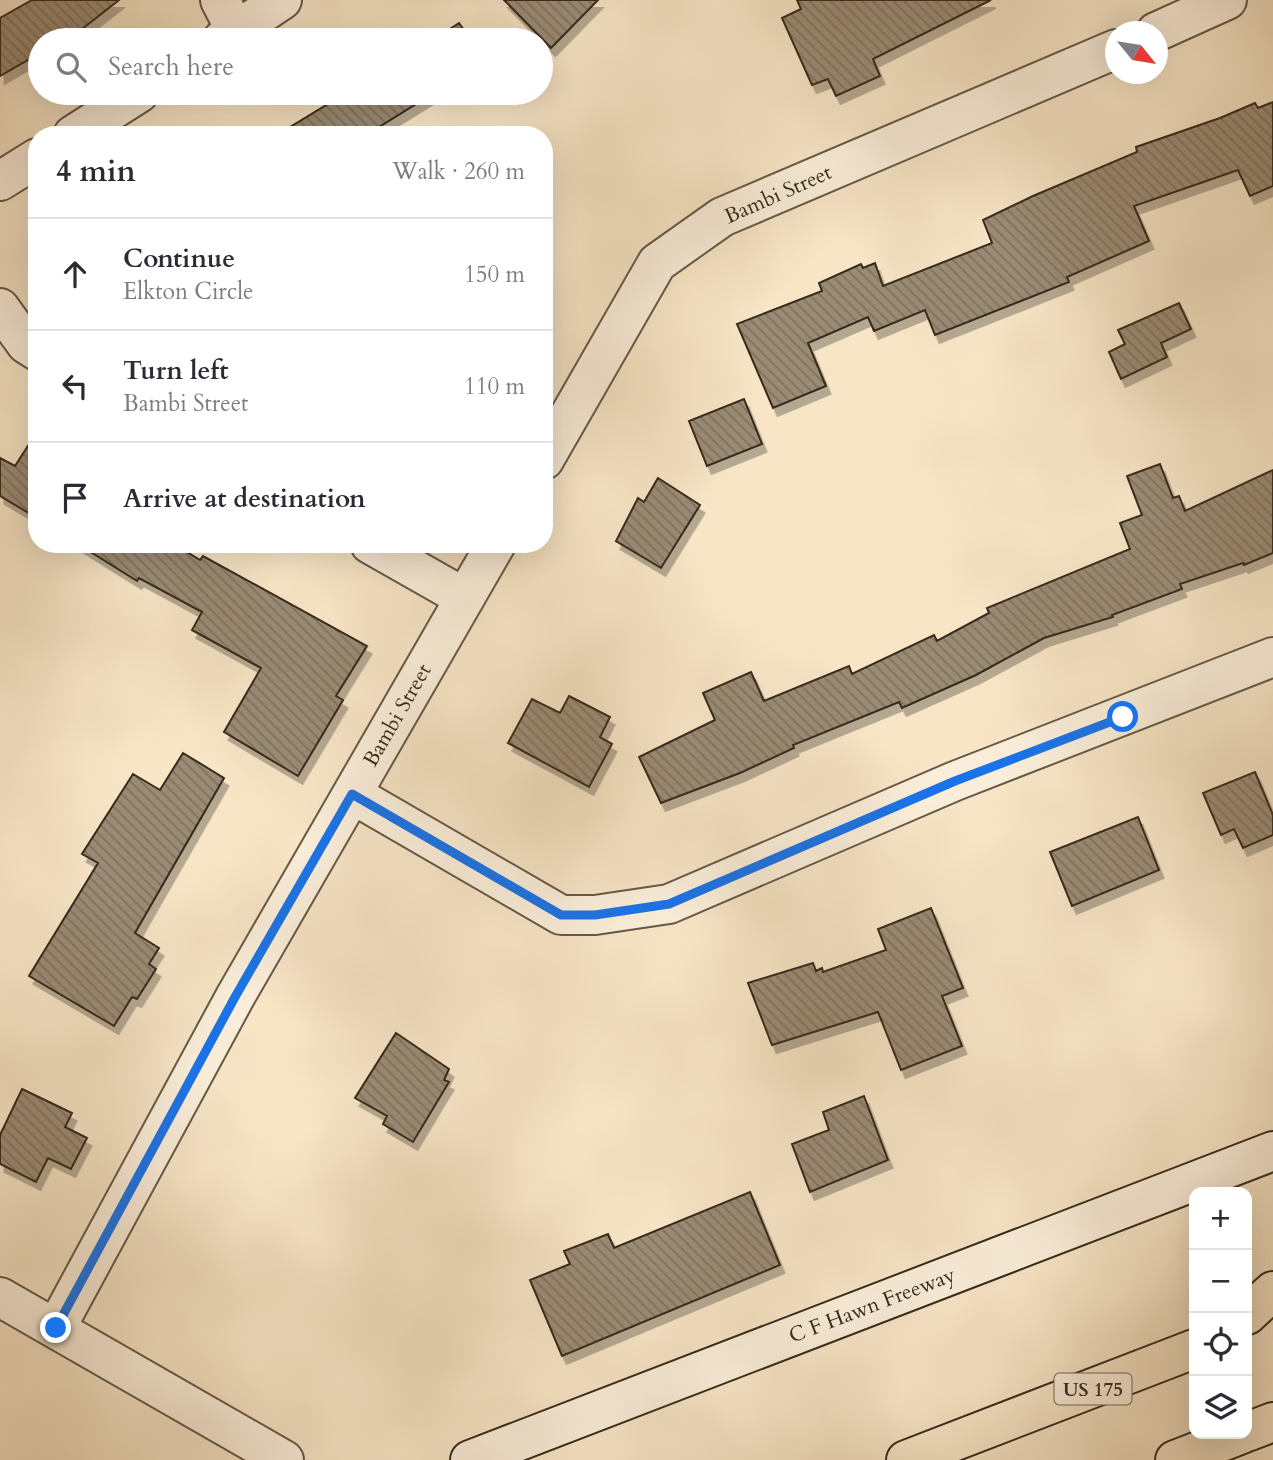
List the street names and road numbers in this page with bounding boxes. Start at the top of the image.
street label: Bambi Street [720,158,837,231]
street label: Bambi Street [356,658,439,772]
street label: C F Hawn Freeway [785,1260,960,1351]
road number: US 175 [1054,1373,1132,1404]

